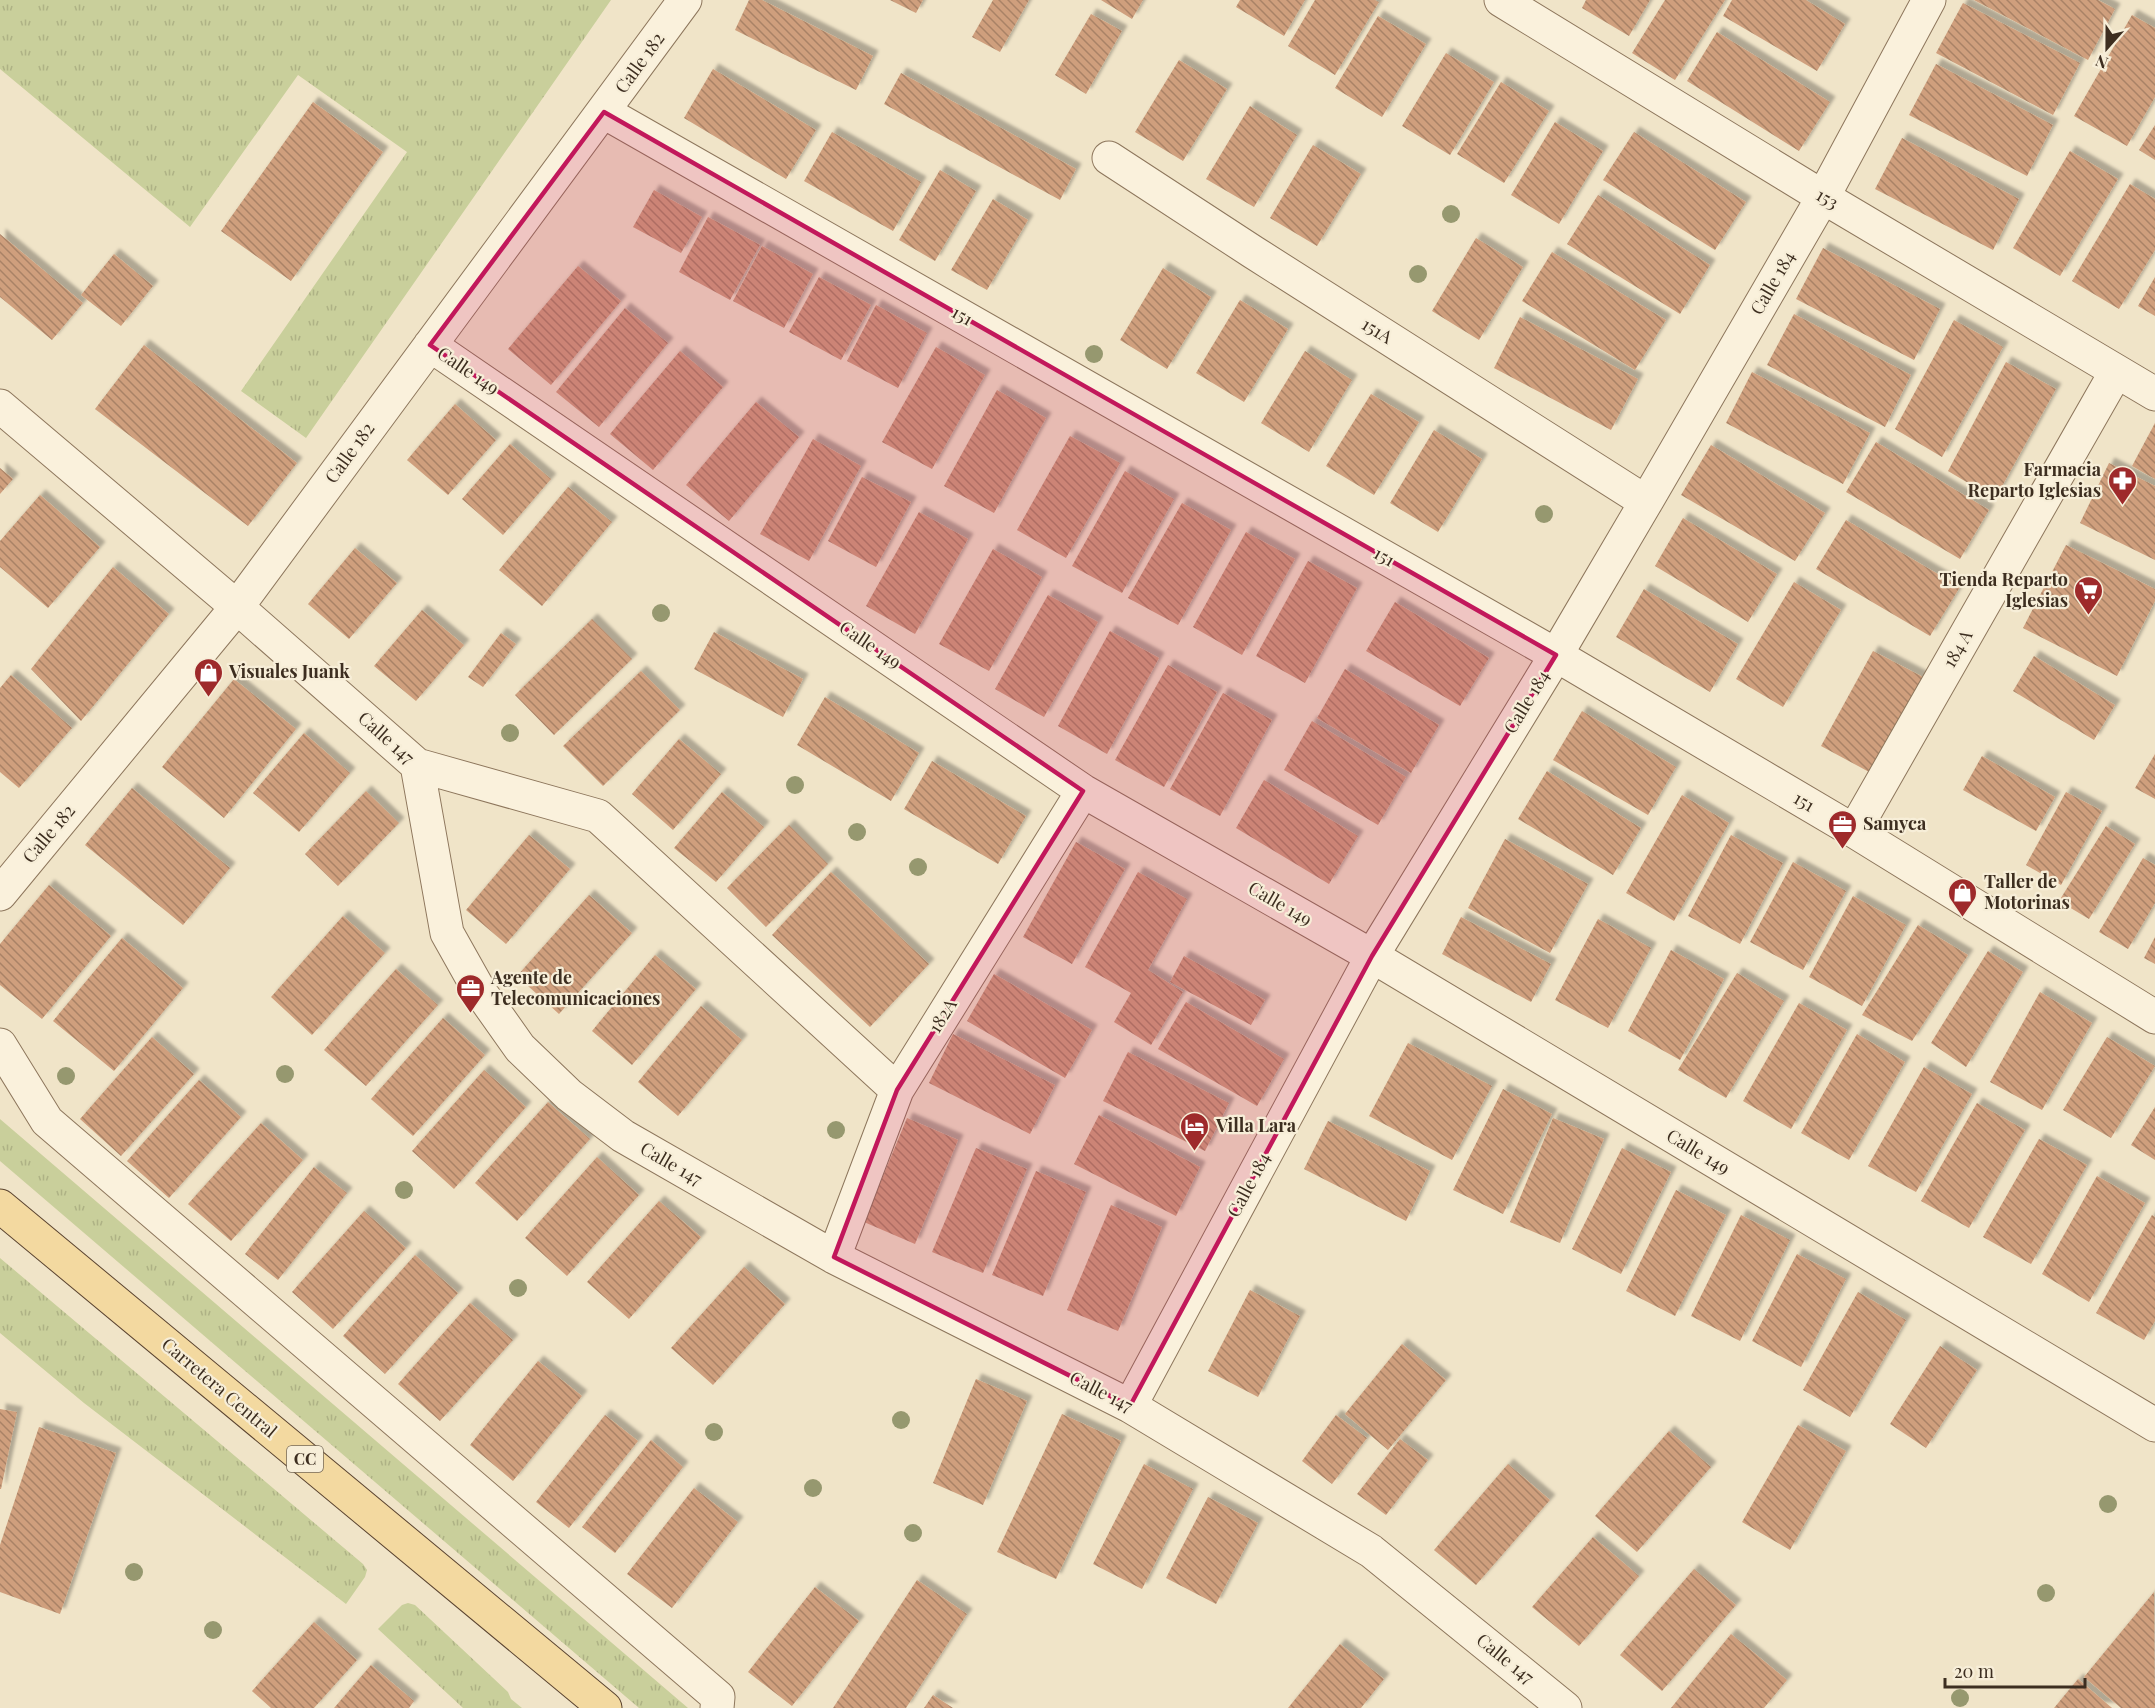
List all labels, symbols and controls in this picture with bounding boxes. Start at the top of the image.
north arrow [2077,18,2137,78]
street label: Calle 182 [609,27,669,98]
text: N [2092,50,2111,74]
street label: 153 [1812,182,1843,214]
street label: Calle 184 [1744,246,1800,319]
street label: 151 [948,300,978,331]
street label: 151A [1358,312,1398,349]
street label: Calle 149 [433,341,504,400]
street label: Calle 182 [319,417,379,488]
place label: Farmacia Reparto Iglesias [1968,457,2102,502]
pharmacy icon: Farmacia Reparto Iglesias [2106,464,2138,506]
street label: 151 [1370,541,1400,572]
place label: Tienda Reparto Iglesias [1940,567,2068,612]
supermarket icon: Tienda Reparto Iglesias [2073,574,2105,616]
street label: Calle 149 [835,615,906,674]
street label: 184 A [1937,625,1978,672]
shop icon: Visuales Juank [192,656,224,698]
place label: Visuales Juank [228,659,350,683]
street label: Calle 184 [1498,665,1555,738]
street label: Calle 147 [353,706,420,769]
street label: 151 [1790,786,1820,817]
street label: Calle 182 [17,799,80,868]
office icon: Samyca [1826,808,1858,850]
place label: Samyca [1863,811,1927,835]
place label: Taller de Motorinas [1984,869,2070,914]
street label: Calle 149 [1244,875,1317,931]
shop icon: Taller de Motorinas [1947,876,1979,918]
place label: Agente de Telecomunicaciones [490,965,660,1010]
office icon: Agente de Telecomunicaciones [454,972,486,1014]
street label: 182А [922,993,962,1037]
hotel icon: Villa Lara [1179,1110,1211,1152]
place label: Villa Lara [1215,1113,1297,1137]
street label: Calle 149 [1662,1123,1735,1179]
street label: Calle 147 [636,1136,707,1191]
street label: Calle 184 [1221,1148,1275,1221]
street label: Carretera Central [157,1332,282,1443]
street label: Calle 147 [1066,1365,1138,1417]
road number: CC [287,1446,323,1472]
street label: Calle 147 [1472,1628,1540,1689]
scale bar [1945,1651,2084,1689]
text: 20 m [1954,1659,1994,1683]

